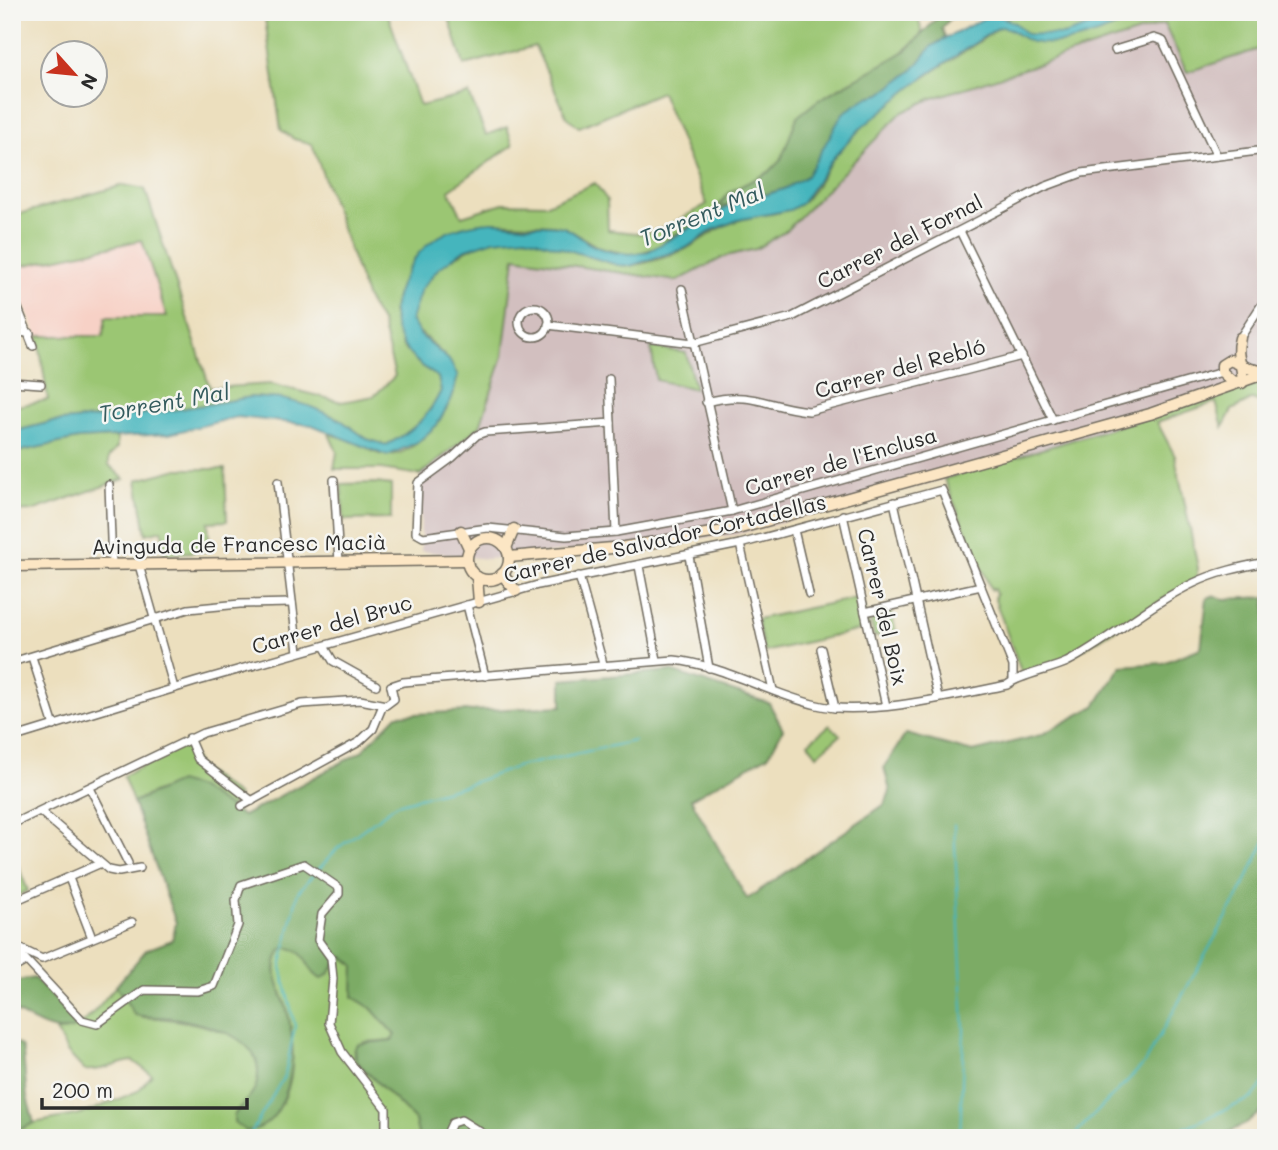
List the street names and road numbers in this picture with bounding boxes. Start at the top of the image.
street label: Carrer del Fornal [812,187,987,294]
street label: Carrer del Rebló [811,332,988,403]
street label: Carrer de l'Enclusa [741,420,940,501]
street label: Carrer de Salvador Cortadellas [501,487,829,588]
street label: Carrer del Boix [852,526,915,688]
street label: Avinguda de Francesc Macià [91,527,387,560]
street label: Carrer del Bruc [248,588,415,659]

